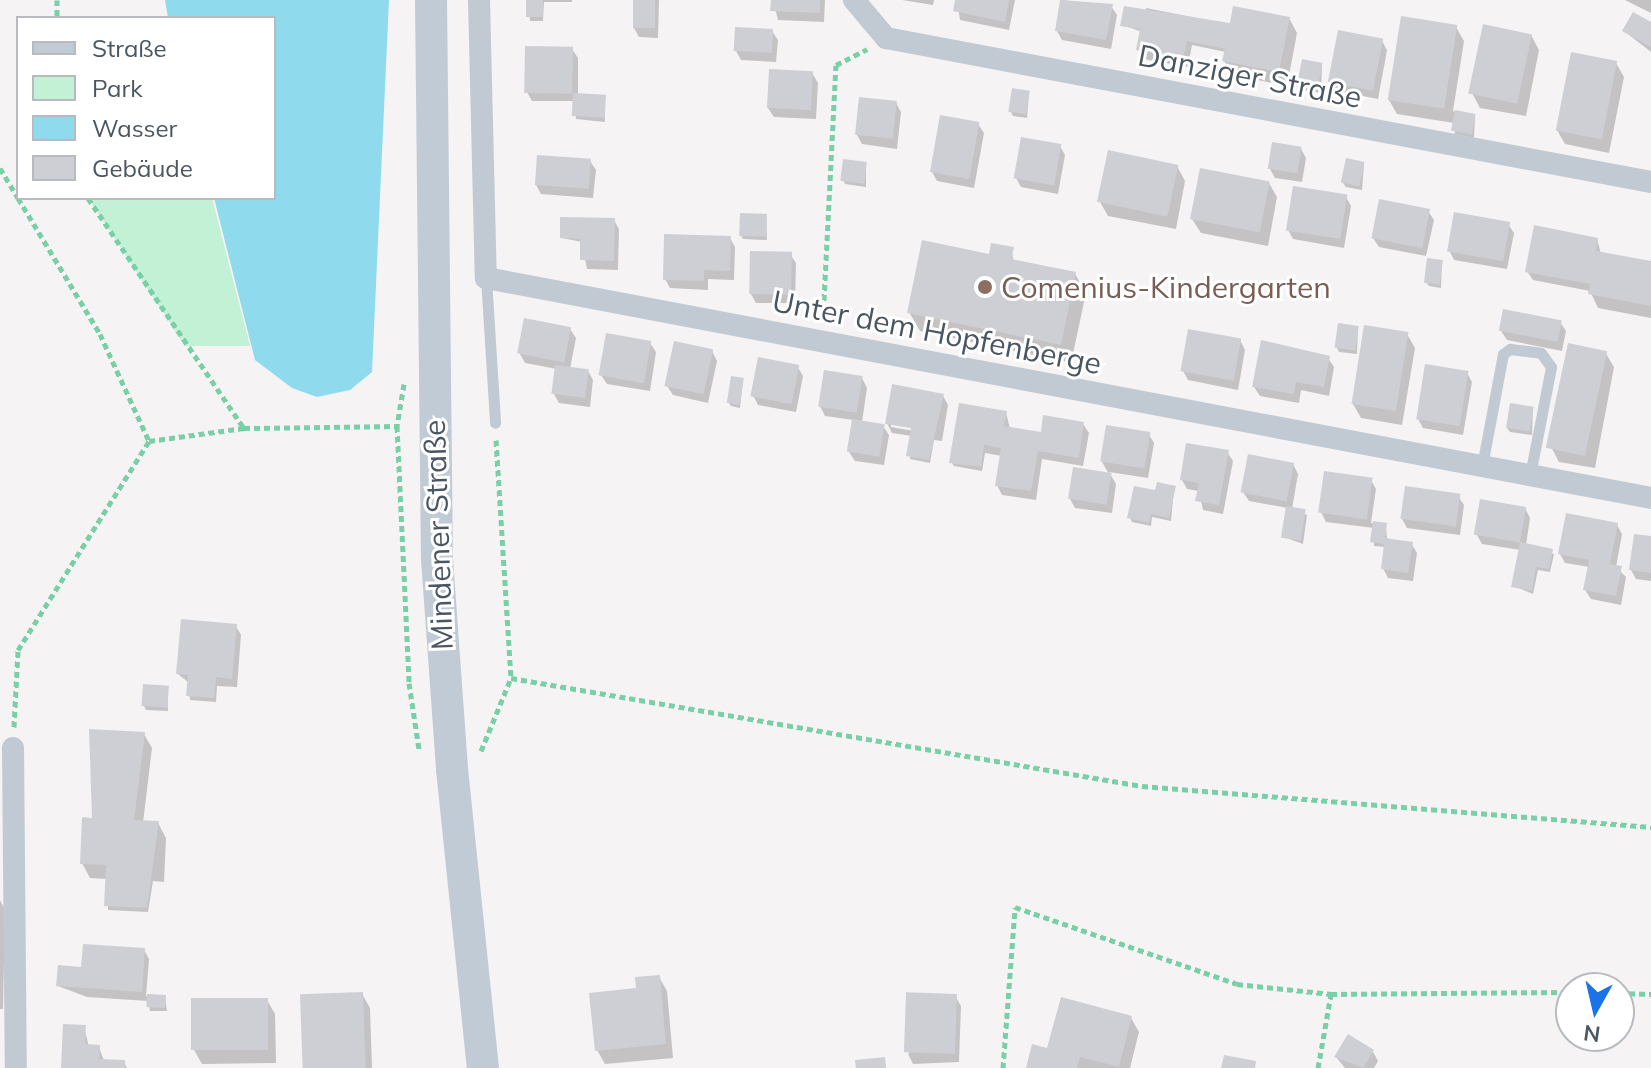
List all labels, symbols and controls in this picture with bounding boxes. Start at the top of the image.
legend [16,16,276,200]
text: Straße [92,33,167,63]
street label: Danziger Straße [1135,37,1365,115]
text: Park [92,73,143,103]
text: Wasser [92,113,177,143]
text: Gebäude [92,153,193,183]
place label: Comenius-Kindergarten [1001,269,1331,305]
marker: Comenius-Kindergarten [976,278,994,296]
street label: Unter dem Hopfenberge [769,282,1105,382]
street label: Mindener Straße [416,419,460,651]
north arrow [1555,972,1635,1052]
text: N [1582,1019,1602,1049]

